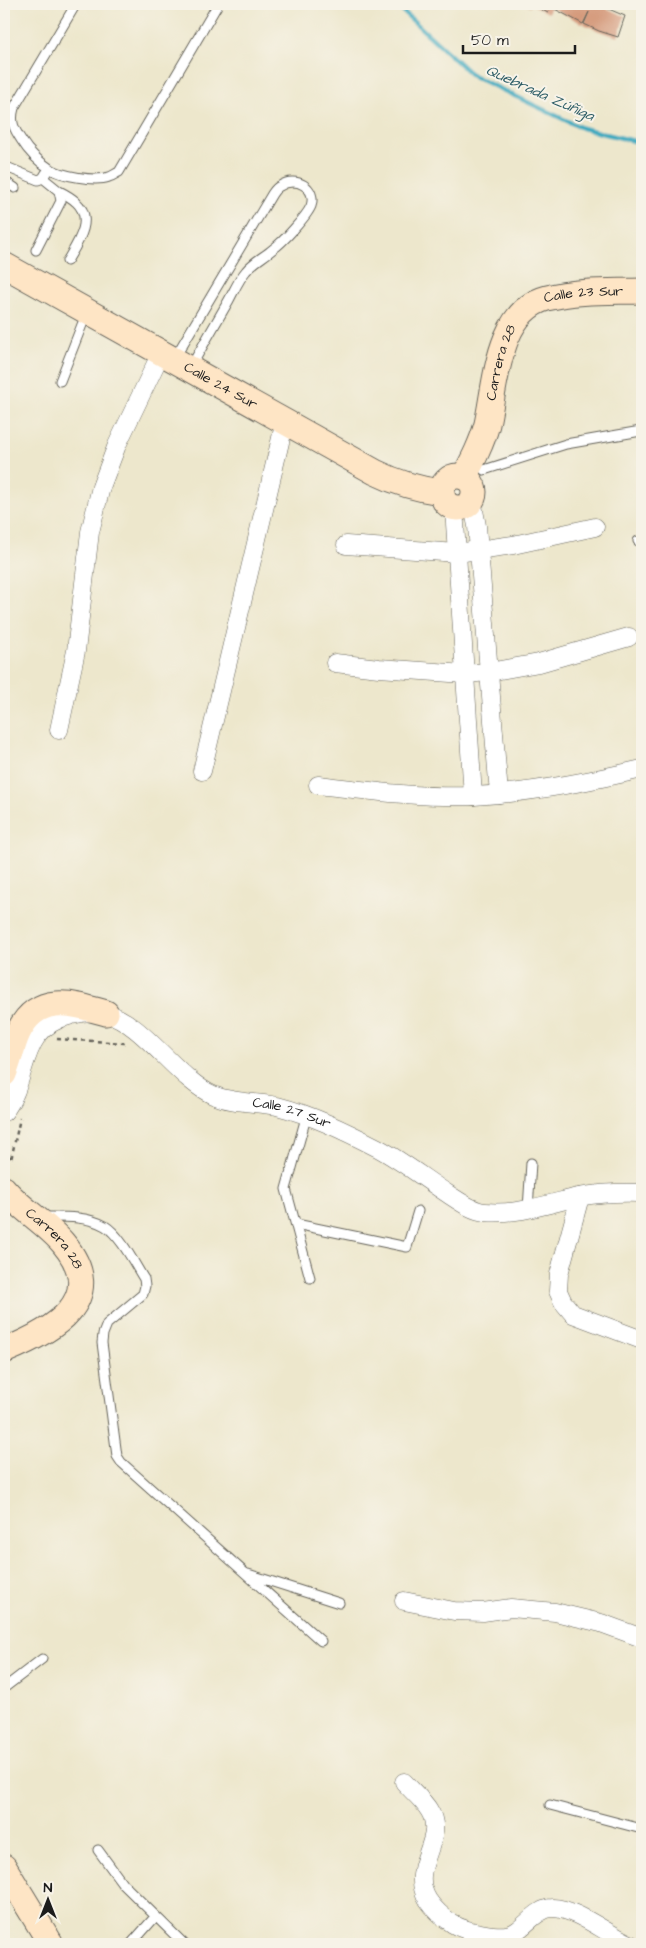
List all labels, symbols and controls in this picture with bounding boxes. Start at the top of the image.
scale bar [463,22,576,54]
text: 50 m [471,30,509,51]
water label: Quebrada Zúñiga [482,60,599,128]
street label: Calle 23 Sur [542,281,623,308]
street label: Carrera 28 [481,321,521,402]
street label: Calle 24 Sur [180,357,261,415]
street label: Calle 27 Sur [252,1093,334,1134]
street label: Carrera 28 [21,1203,88,1272]
north arrow [22,1876,72,1926]
text: N [44,1878,53,1898]

